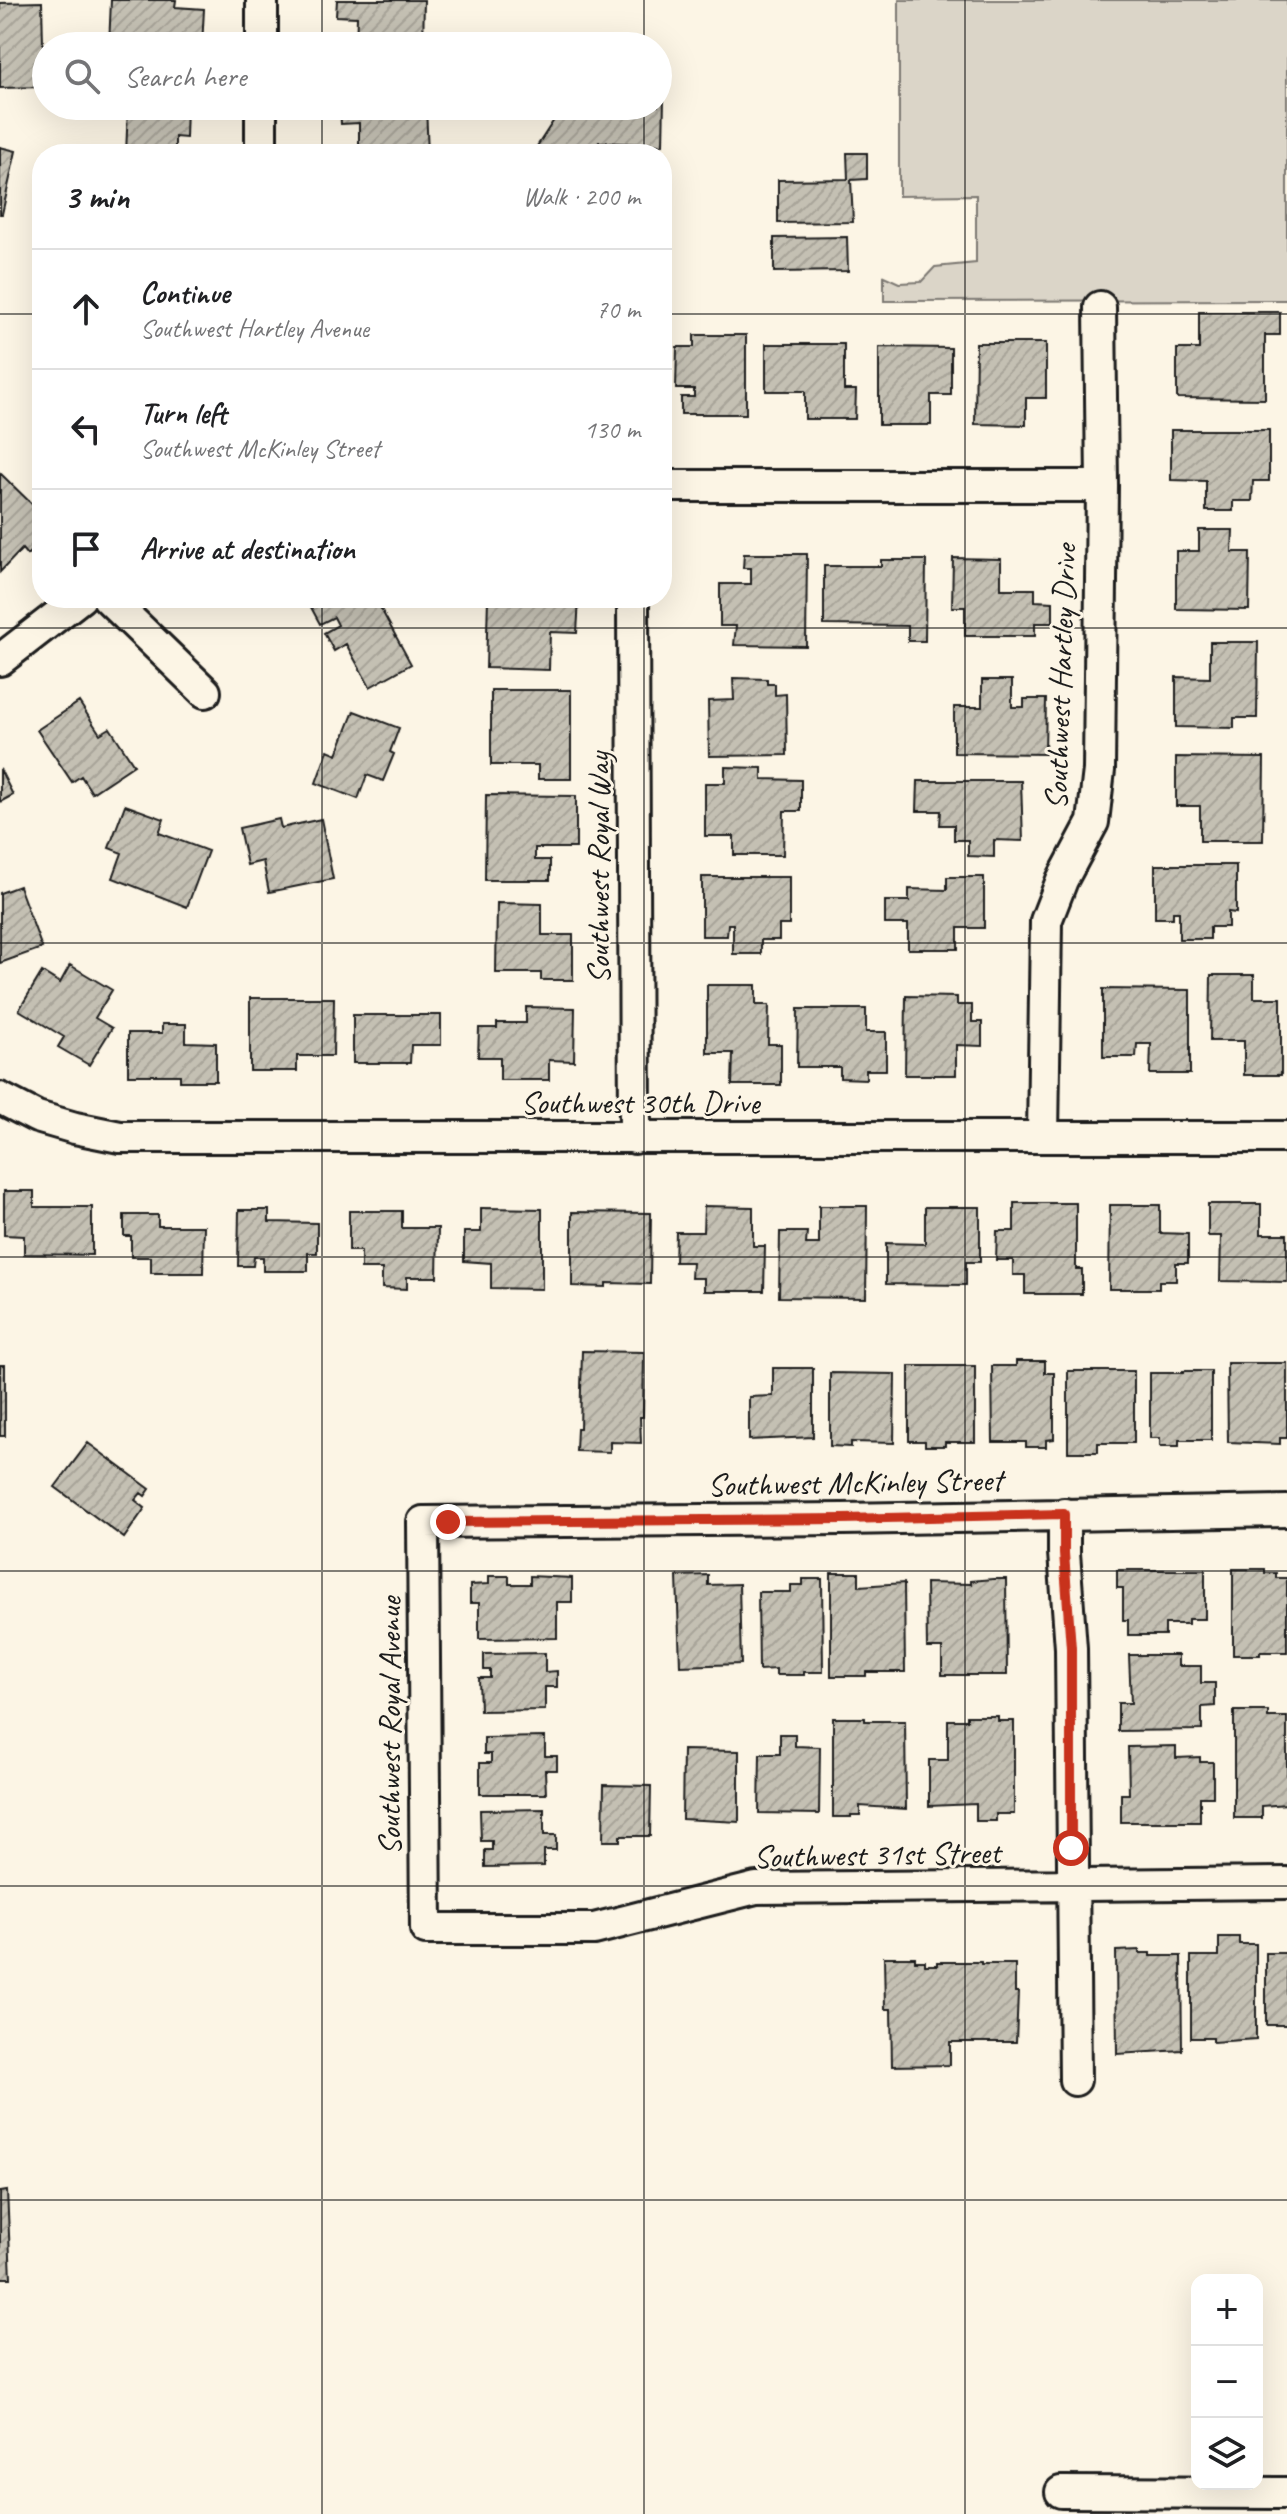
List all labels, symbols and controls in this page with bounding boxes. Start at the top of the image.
search box [32,32,672,120]
icon: search [60,54,104,98]
text: Search here [124,57,246,95]
text: 3 min [64,175,129,218]
text: Walk · 200 m [523,180,640,213]
text: Continue [140,274,230,312]
icon: ahead [64,287,108,331]
text: 70 m [596,293,640,326]
text: Southwest Hartley Avenue [140,312,369,345]
text: Turn left [140,394,227,432]
icon: left [64,407,108,451]
text: 130 m [584,413,640,446]
text: Southwest McKinley Street [140,432,380,465]
icon: arrive [64,527,108,571]
text: Arrive at destination [140,530,355,568]
street label: Southwest Hartley Drive [1035,541,1086,810]
street label: Southwest Royal Way [578,750,619,984]
street label: Southwest 30th Drive [521,1082,762,1123]
street label: Southwest McKinley Street [707,1459,1007,1506]
route end [430,1504,466,1540]
street label: Southwest Royal Avenue [369,1594,410,1855]
route start [1053,1830,1089,1866]
street label: Southwest 31st Street [753,1832,1004,1877]
map controls [1191,2274,1263,2490]
button: + [1191,2274,1263,2346]
button: − [1191,2346,1263,2418]
button: layers [1191,2418,1263,2490]

